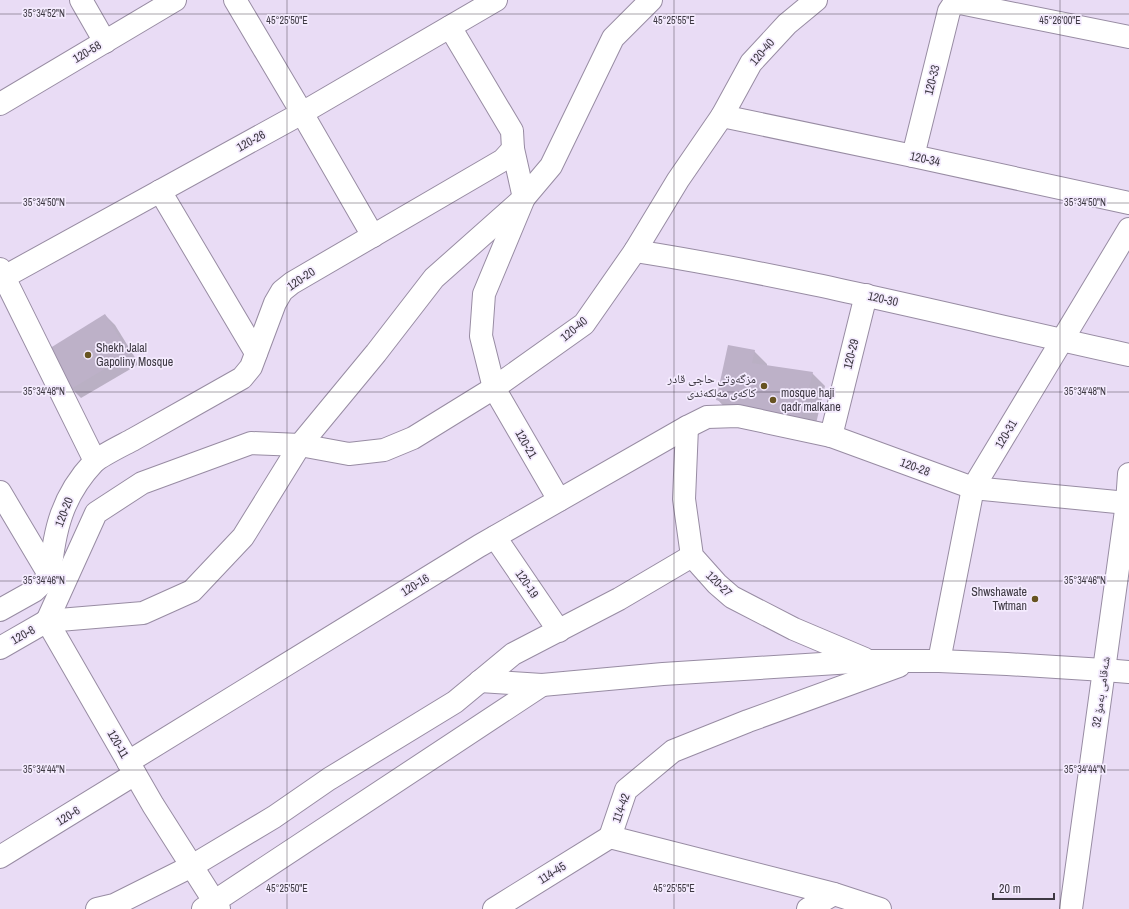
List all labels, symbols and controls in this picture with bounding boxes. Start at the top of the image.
text: 35°34'52"N [23,7,65,20]
text: 45°25'50"E [266,14,308,27]
text: 45°25'55"E [653,14,695,27]
text: 45°26'00"E [1039,14,1081,27]
street label: 120-40 [746,35,778,69]
street label: 120-58 [70,37,104,67]
street label: 120-33 [921,63,943,97]
street label: 120-26 [234,127,268,155]
street label: 120-34 [908,148,942,170]
text: 35°34'50"N [23,196,65,209]
text: 35°34'50"N [1064,196,1106,209]
street label: 120-20 [284,264,318,294]
street label: 120-30 [866,288,900,310]
street label: 120-40 [557,313,591,345]
street label: 120-29 [840,337,862,371]
place label: Shekh Jalal Gapoliny Mosque [96,340,173,370]
marker: Shekh Jalal Gapoliny Mosque [83,350,93,360]
place label: مزگەوتی حاجی قادر کاکەی مەلکەندی [667,371,756,401]
marker: مزگەوتی حاجی قادر کاکەی مەلکەندی [759,381,769,391]
text: 35°34'48"N [23,385,65,398]
place label: mosque haji qadr malkane [781,385,841,415]
text: 35°34'48"N [1064,385,1106,398]
marker: mosque haji qadr malkane [768,395,778,405]
street label: 120-31 [991,416,1021,451]
street label: 120-21 [511,427,541,462]
street label: 120-28 [898,454,932,480]
street label: 120-20 [51,495,77,529]
street label: 120-19 [512,567,542,601]
street label: 120-27 [702,568,736,601]
street label: 120-16 [398,570,432,600]
text: 35°34'46"N [23,574,65,587]
text: 35°34'46"N [1064,574,1106,587]
place label: Shwshawate Twtman [971,584,1027,614]
marker: Shwshawate Twtman [1030,594,1040,604]
street label: 120-8 [8,622,38,648]
street label: شەقامی بەمۆ 32 [1088,655,1114,728]
street label: 120-11 [104,727,133,761]
text: 35°34'44"N [23,763,65,776]
text: 35°34'44"N [1064,763,1106,776]
street label: 114-42 [608,791,634,825]
street label: 120-6 [53,803,83,829]
street label: 114-45 [535,858,569,888]
scale bar [993,875,1054,901]
text: 20 m [999,881,1021,897]
text: 45°25'50"E [266,882,308,895]
text: 45°25'55"E [653,882,695,895]

